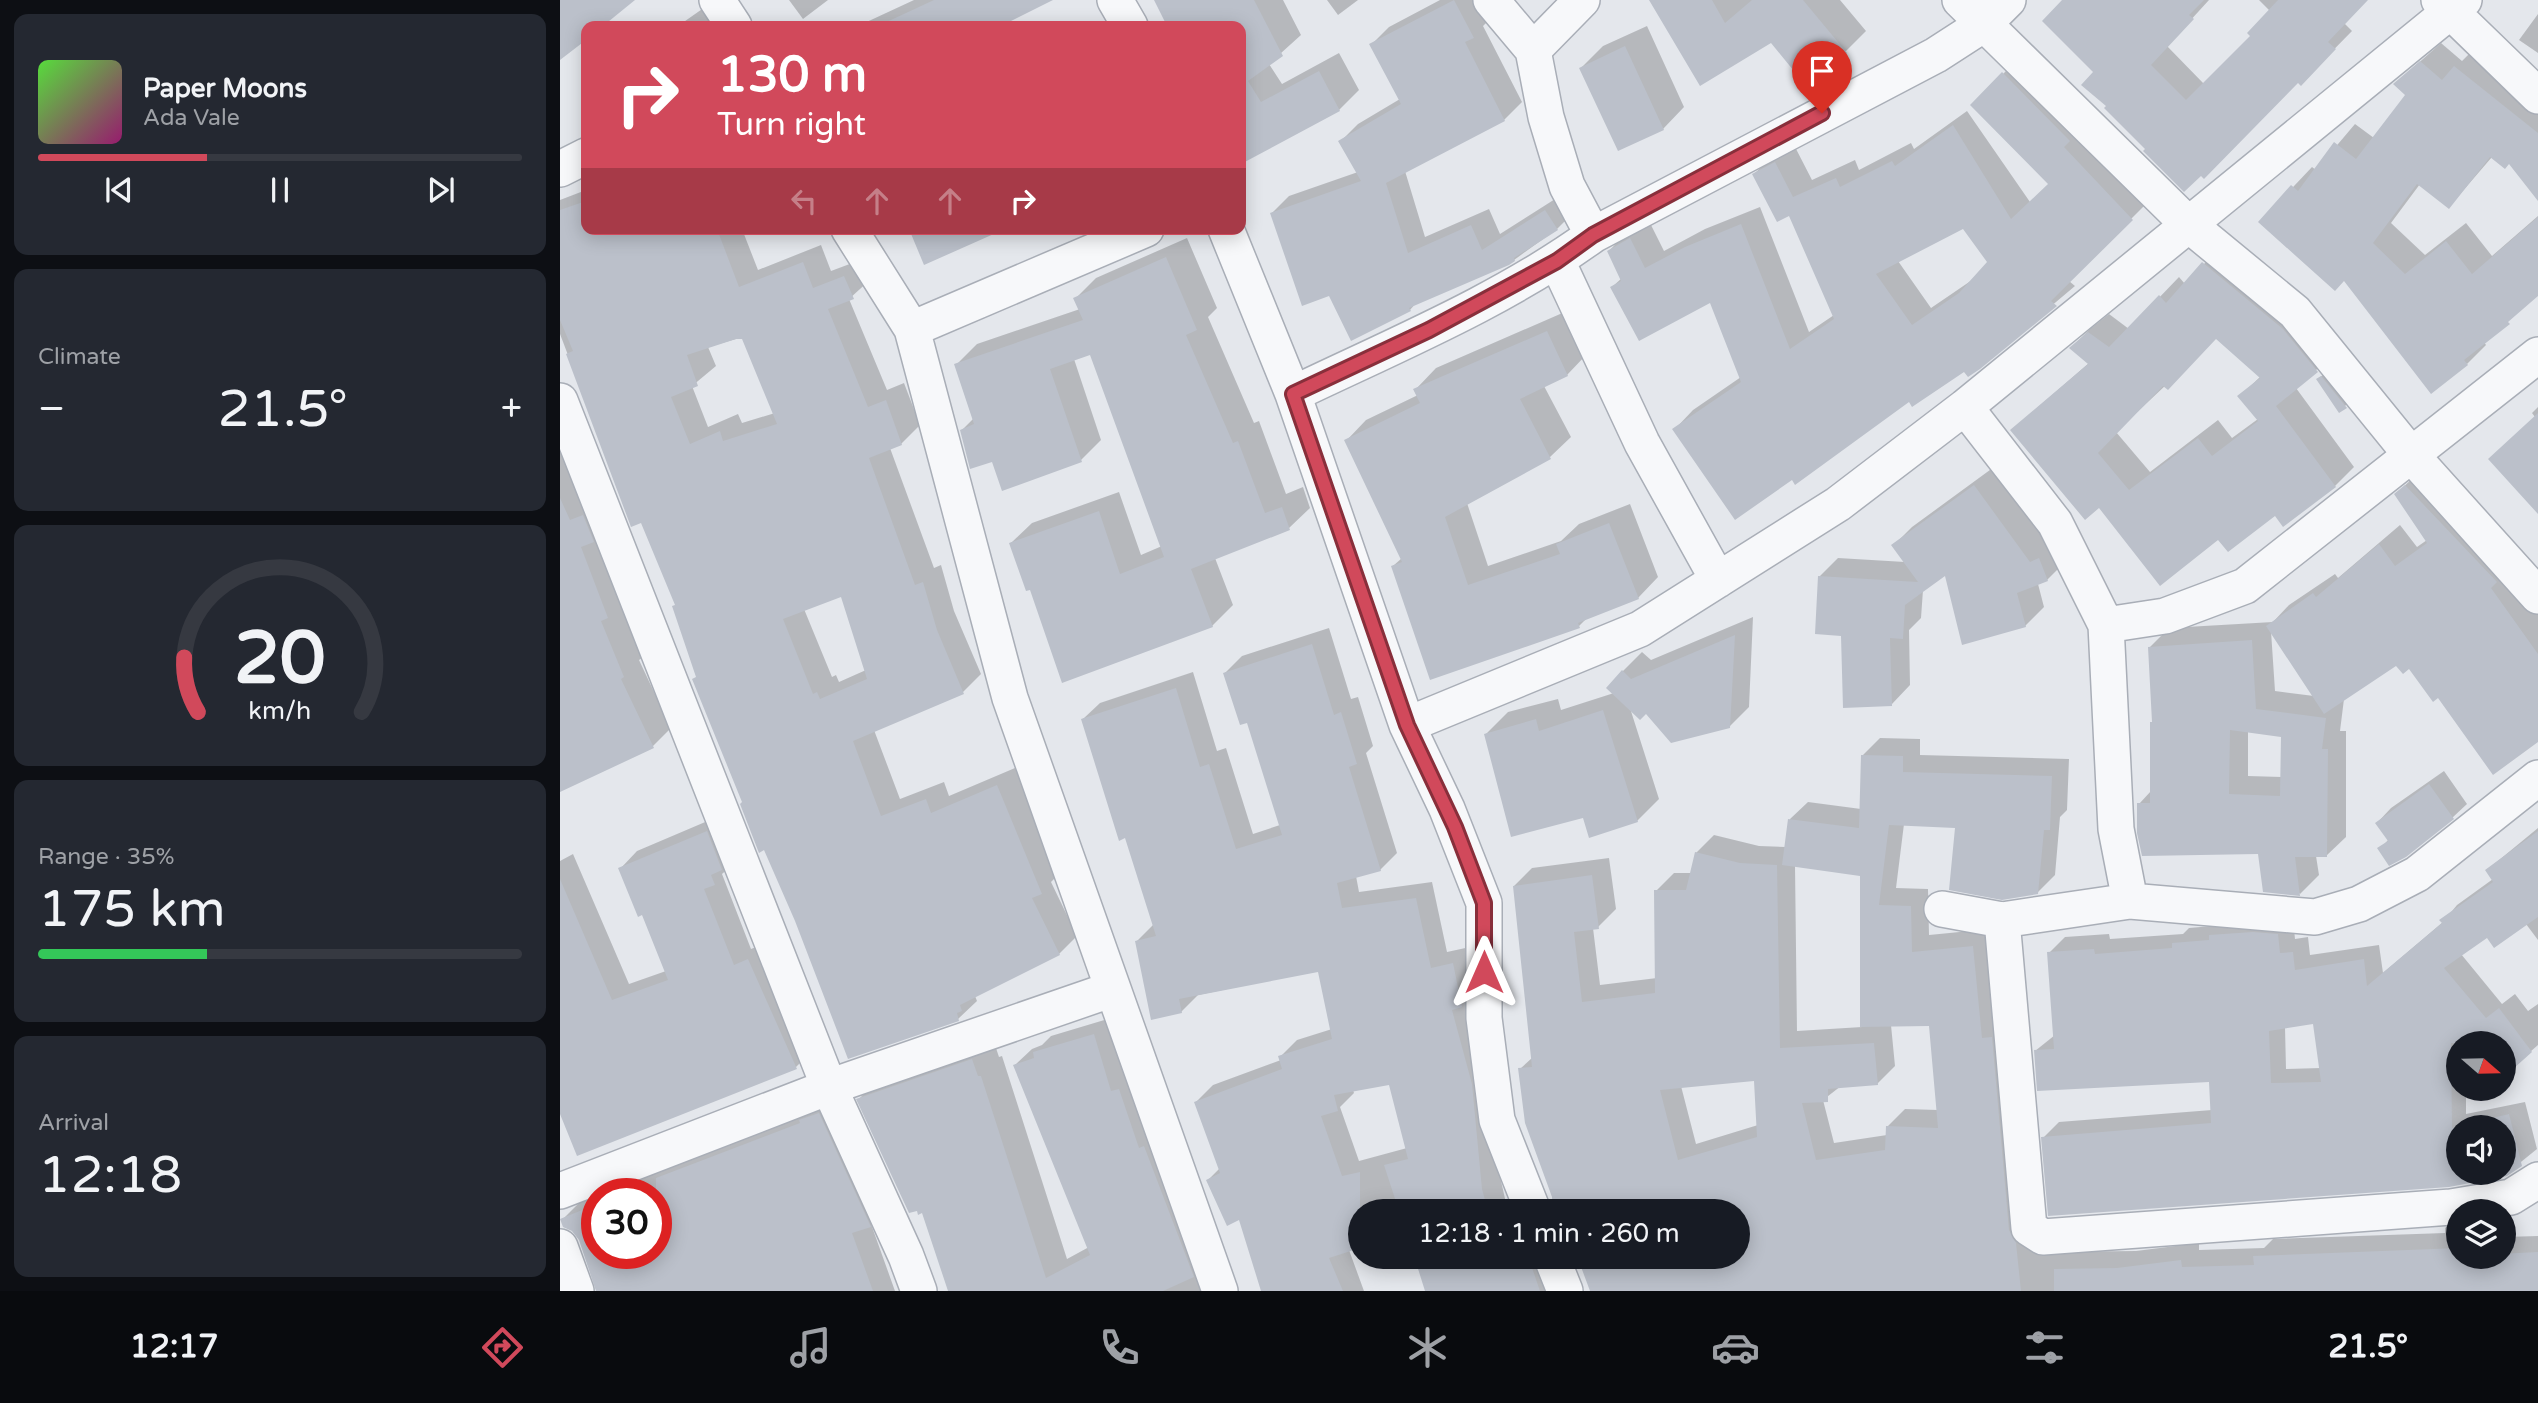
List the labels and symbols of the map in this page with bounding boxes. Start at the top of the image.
pin [1792,41,1852,113]
position arrow [1447,935,1521,1009]
north arrow [2446,1031,2516,1101]
speed limit sign: 30 [581,1178,672,1269]

